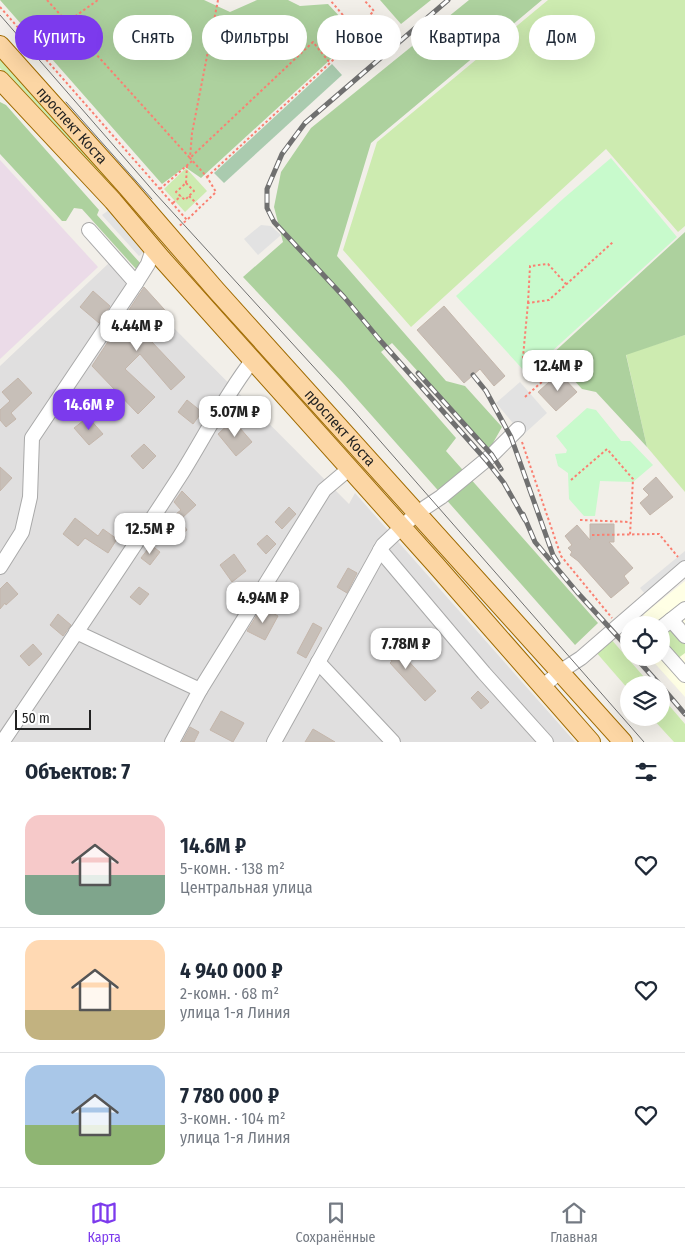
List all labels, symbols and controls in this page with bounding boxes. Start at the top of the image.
chip: Купить [15,15,103,60]
chip: Снять [113,15,192,60]
chip: Фильтры [202,15,307,60]
chip: Новое [317,15,401,60]
chip: Квартира [411,15,519,60]
chip: Дом [529,15,595,60]
street label: проспект Коста [33,83,111,168]
pin: 4.44M ₽ [91,310,183,352]
text: 4.44M ₽ [111,316,163,335]
pin: 12.4M ₽ [512,350,604,392]
text: 12.4M ₽ [533,356,583,375]
street label: проспект Коста [301,386,379,470]
pin: 14.6M ₽ [43,388,135,431]
text: 14.6M ₽ [64,395,114,414]
pin: 5.07M ₽ [189,396,281,438]
text: 5.07M ₽ [210,402,260,421]
pin: 12.5M ₽ [104,512,196,555]
text: 12.5M ₽ [125,519,175,538]
pin: 4.94M ₽ [217,582,309,624]
text: 4.94M ₽ [237,588,289,607]
map controls [620,616,670,726]
button: locate [620,616,670,666]
pin: 7.78M ₽ [360,628,452,670]
text: 7.78M ₽ [381,634,431,653]
button: layers [620,676,670,726]
scale bar [15,707,91,730]
text: 50 m [22,710,50,727]
icon: filters [632,758,660,786]
text: Объектов: 7 [25,759,130,785]
text: 14.6M ₽ [180,833,246,859]
icon: home [65,835,125,895]
icon: heart [632,851,660,879]
text: 5-комн. · 138 m² [180,859,285,878]
text: Центральная улица [180,878,313,897]
text: 4 940 000 ₽ [180,958,283,984]
icon: home [65,960,125,1020]
icon: heart [632,976,660,1004]
text: 2-комн. · 68 m² [180,984,279,1003]
text: улица 1-я Линия [180,1003,291,1022]
text: 7 780 000 ₽ [180,1083,279,1109]
icon: home [65,1085,125,1145]
icon: heart [632,1101,660,1129]
text: 3-комн. · 104 m² [180,1109,286,1128]
text: улица 1-я Линия [180,1128,291,1147]
tab: Карта [87,1199,121,1246]
tab: Сохранённые [296,1199,375,1246]
tab: Главная [550,1199,598,1246]

